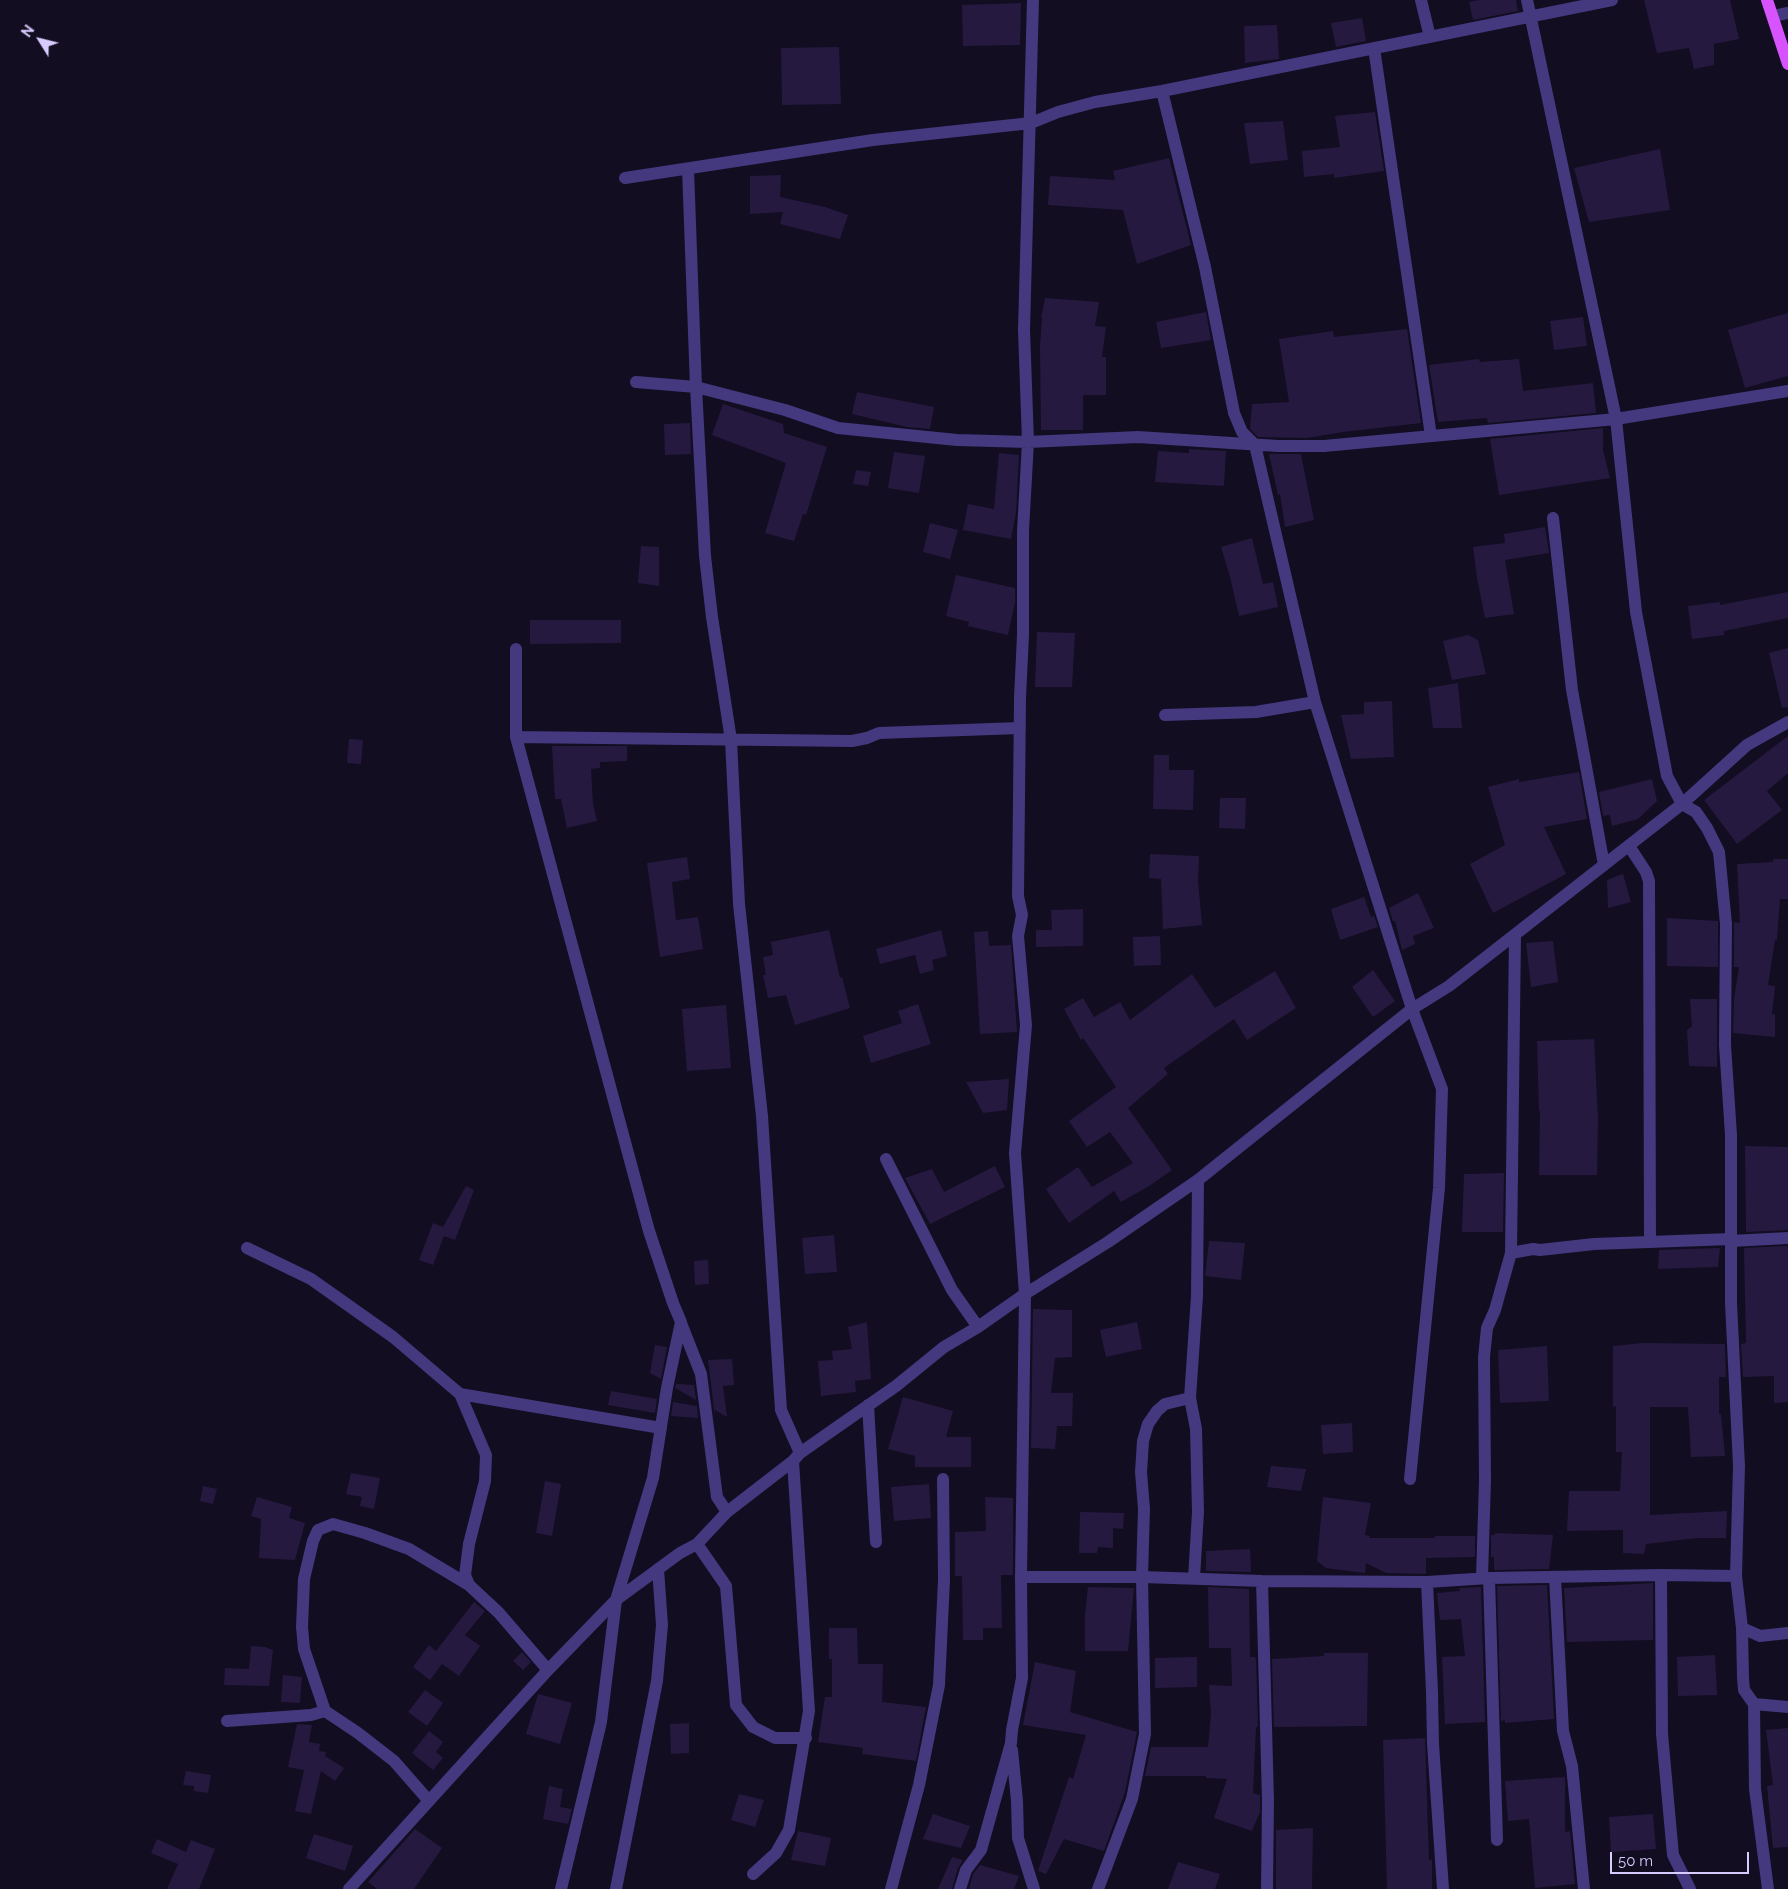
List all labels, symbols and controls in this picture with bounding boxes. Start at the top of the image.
north arrow [15,15,65,65]
text: N [18,22,37,40]
scale bar [1613,1842,1752,1874]
text: 50 m [1618,1852,1653,1870]

